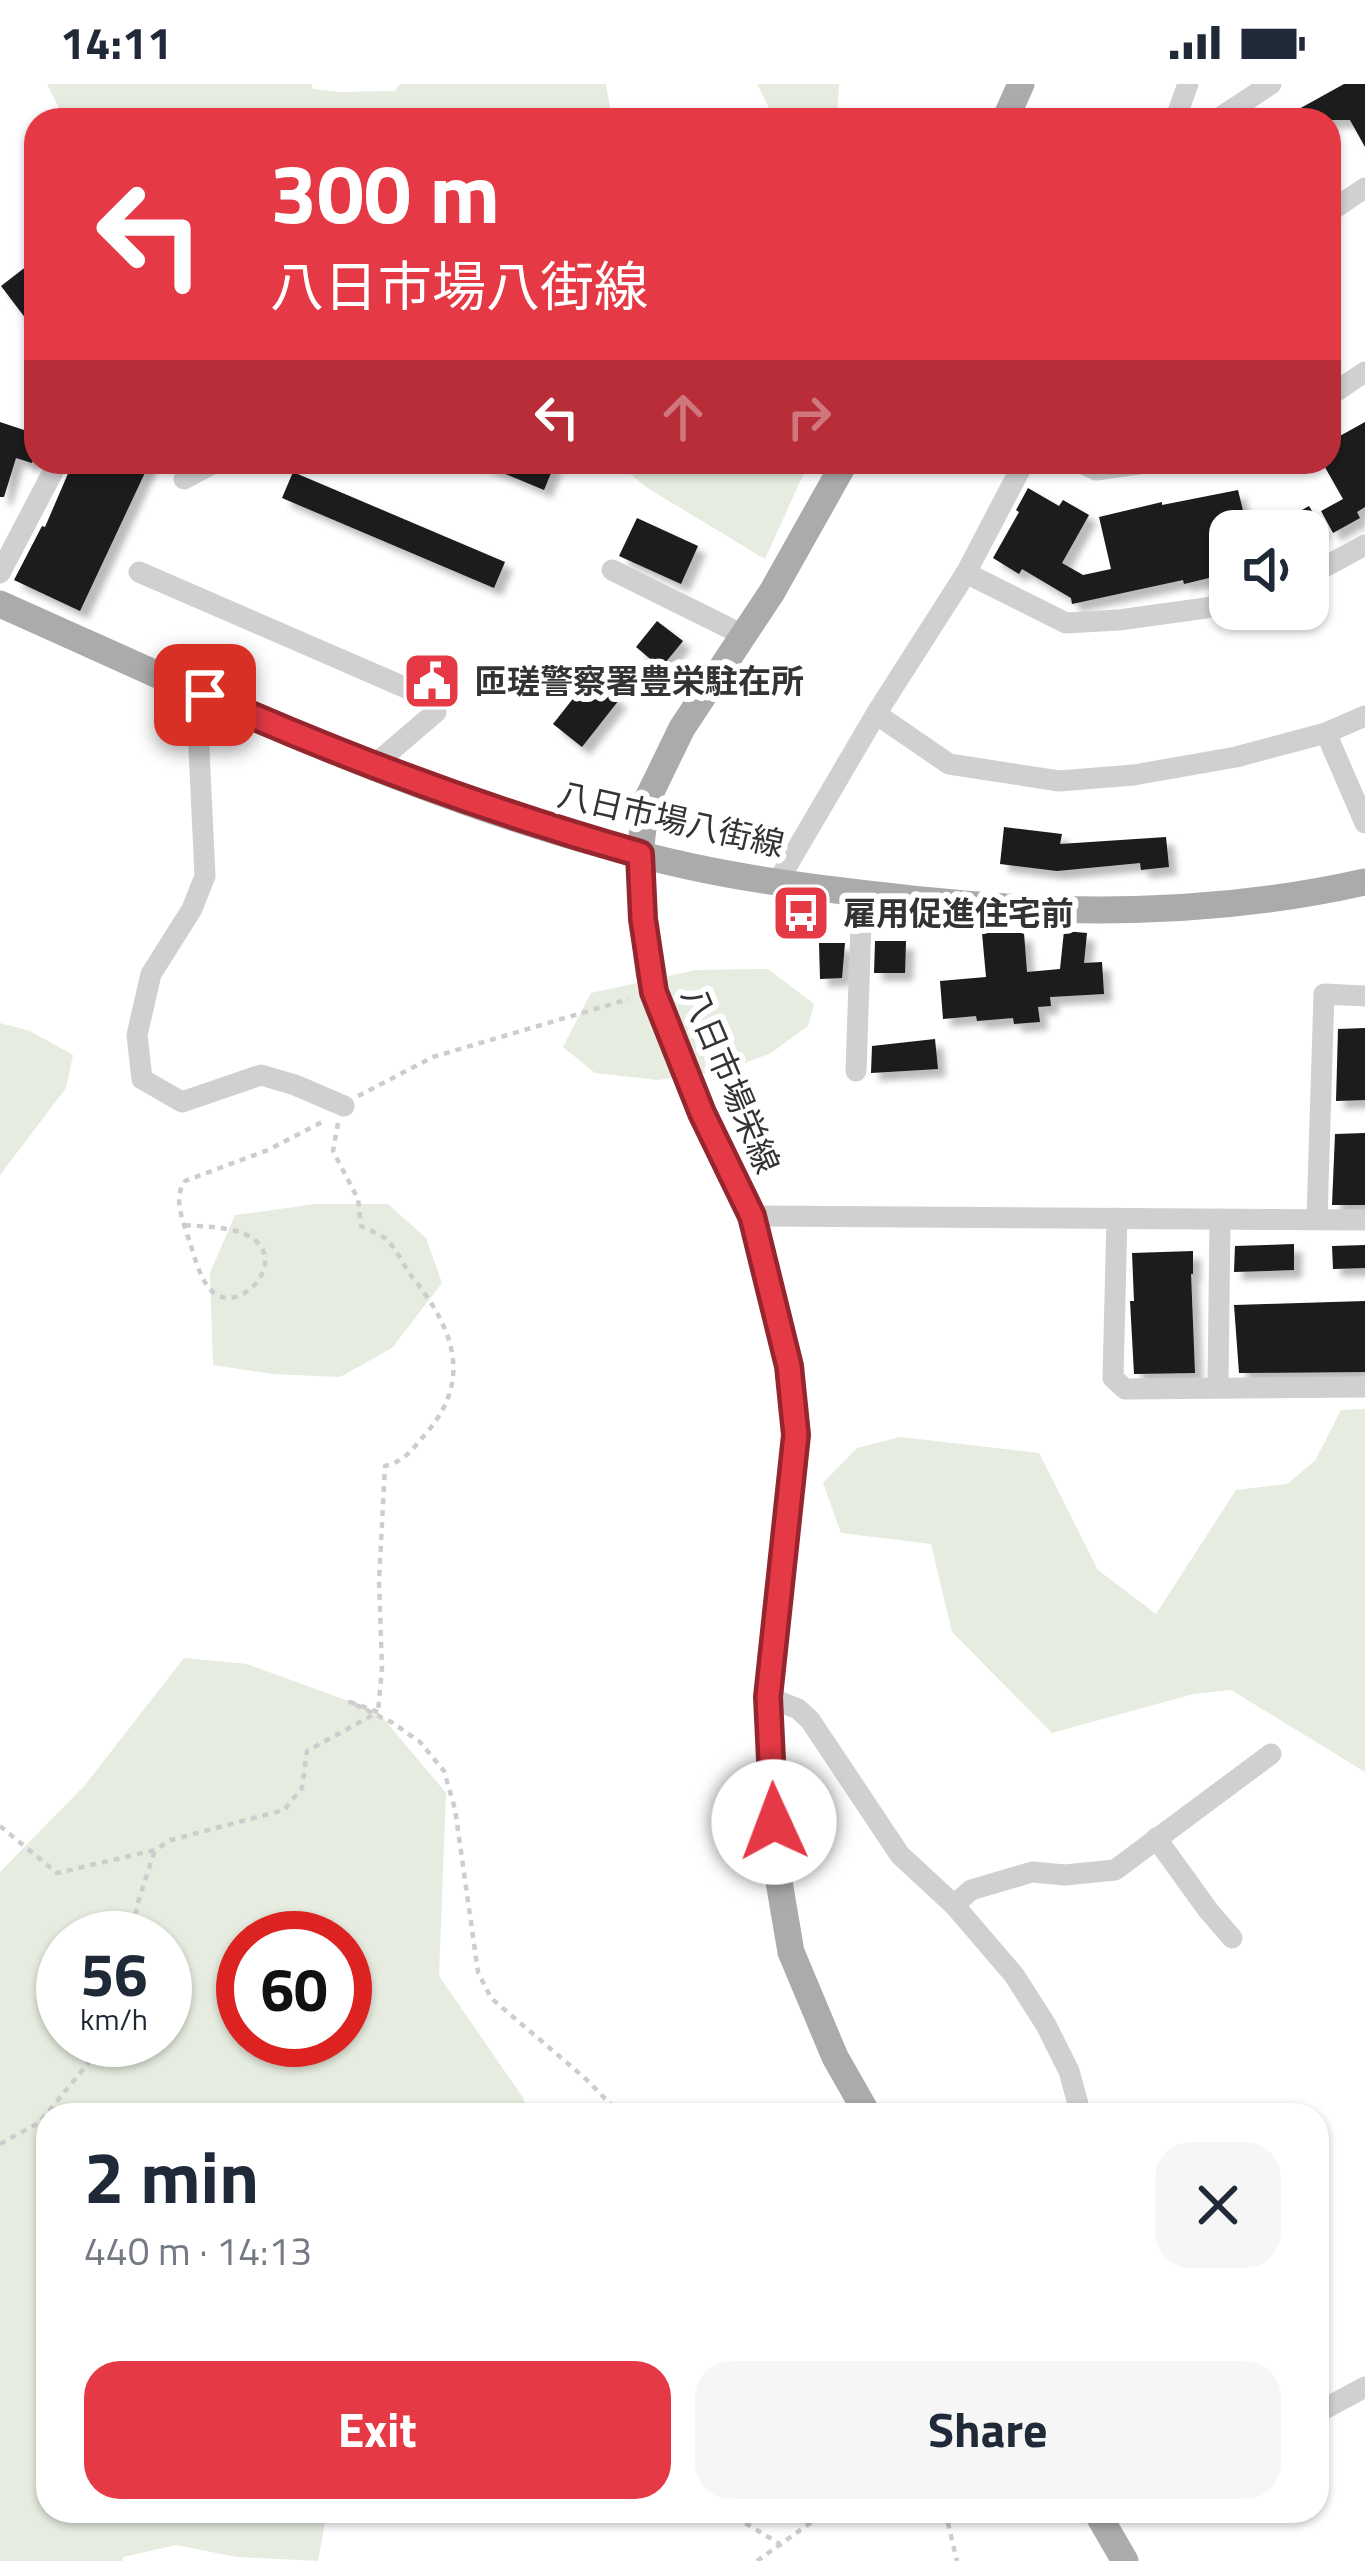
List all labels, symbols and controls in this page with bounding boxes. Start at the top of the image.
text: 14:11 [60,8,172,76]
text: 300 m [270,128,500,256]
icon: left [72,156,228,312]
text: 八日市場八街線 [270,245,648,327]
icon: left [524,384,590,450]
icon: ahead [650,384,716,450]
icon: right [776,384,842,450]
map controls [1209,510,1329,630]
button: sound [1209,510,1329,630]
pin [154,644,256,746]
public building icon: 匝瑳警察署豊栄駐在所 [401,650,463,712]
place label: 匝瑳警察署豊栄駐在所 [474,656,804,706]
icon: arrive [172,662,238,728]
street label: 八日市場八街線 [553,769,789,869]
bus stop icon: 雇用促進住宅前 [770,882,832,944]
place label: 雇用促進住宅前 [843,888,1074,938]
street label: 八日市場栄線 [669,979,793,1181]
position arrow [711,1759,837,1885]
speed limit sign: 60 [216,1911,372,2067]
text: 56 [80,1928,148,2019]
text: km/h [80,1996,148,2042]
text: 2 min [84,2121,259,2231]
button: close [1155,2142,1281,2268]
text: 440 m · 14:13 [84,2221,312,2280]
button: Exit [84,2361,671,2499]
button: Share [695,2361,1281,2499]

